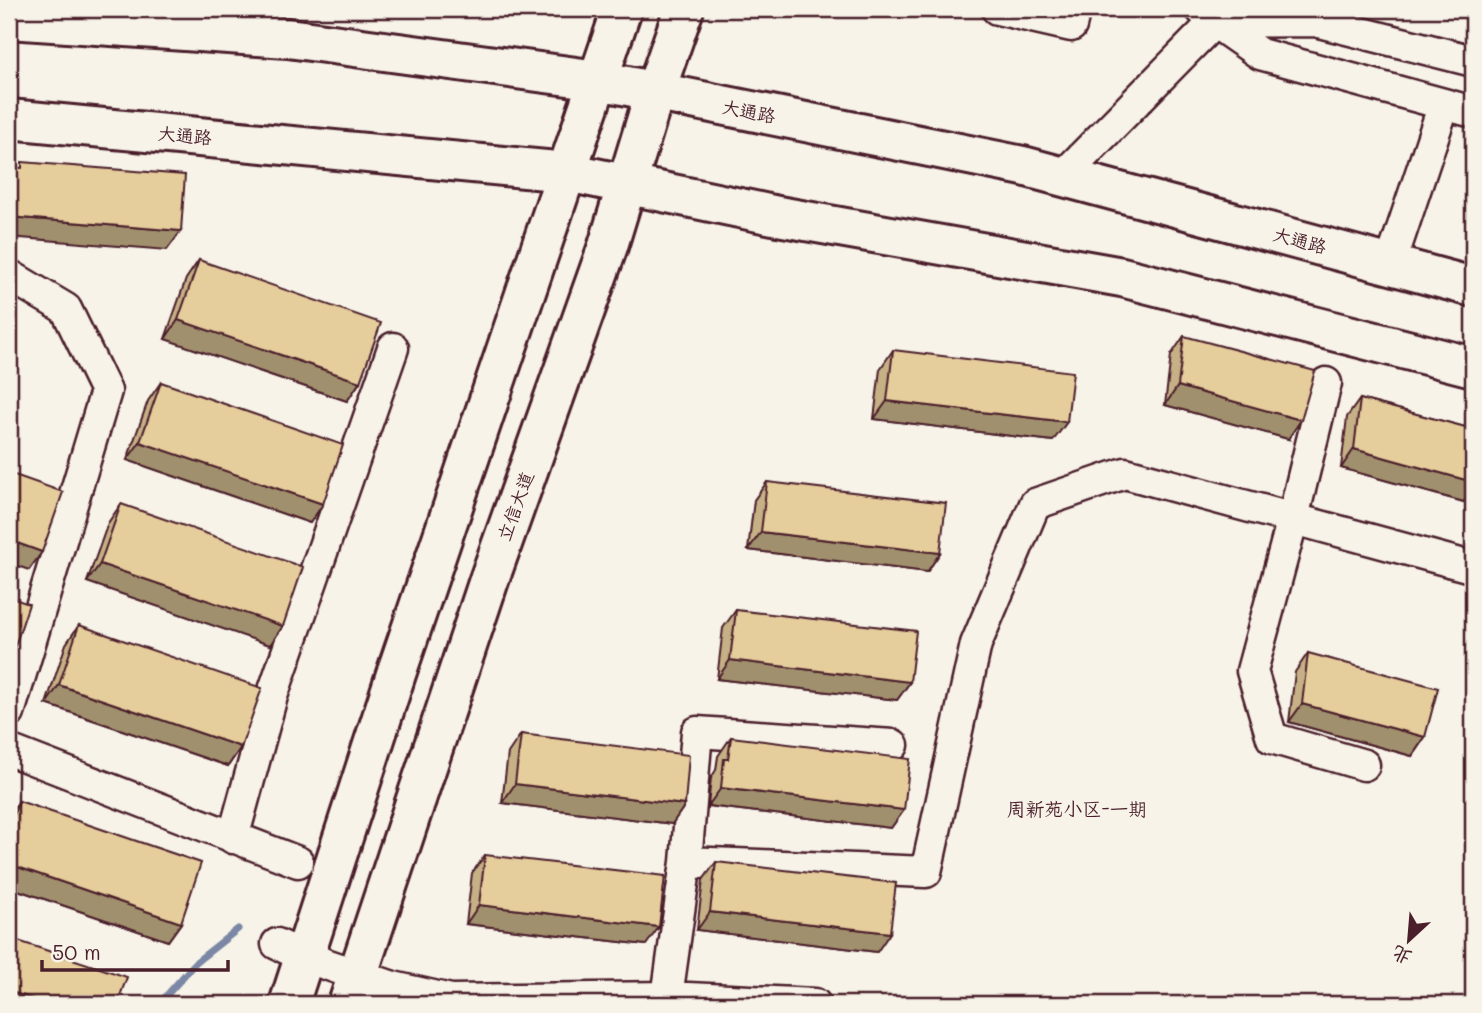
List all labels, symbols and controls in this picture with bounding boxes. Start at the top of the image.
street label: 大通路 [720,94,778,128]
street label: 大通路 [157,121,213,149]
street label: 大通路 [1271,221,1329,259]
street label: 立信大道 [491,468,539,544]
district label: 周新苑小区-一期 [1006,796,1148,821]
north arrow [1374,904,1444,974]
scale bar [42,929,228,973]
text: 50 m [52,938,101,965]
text: 北 [1387,940,1415,971]

